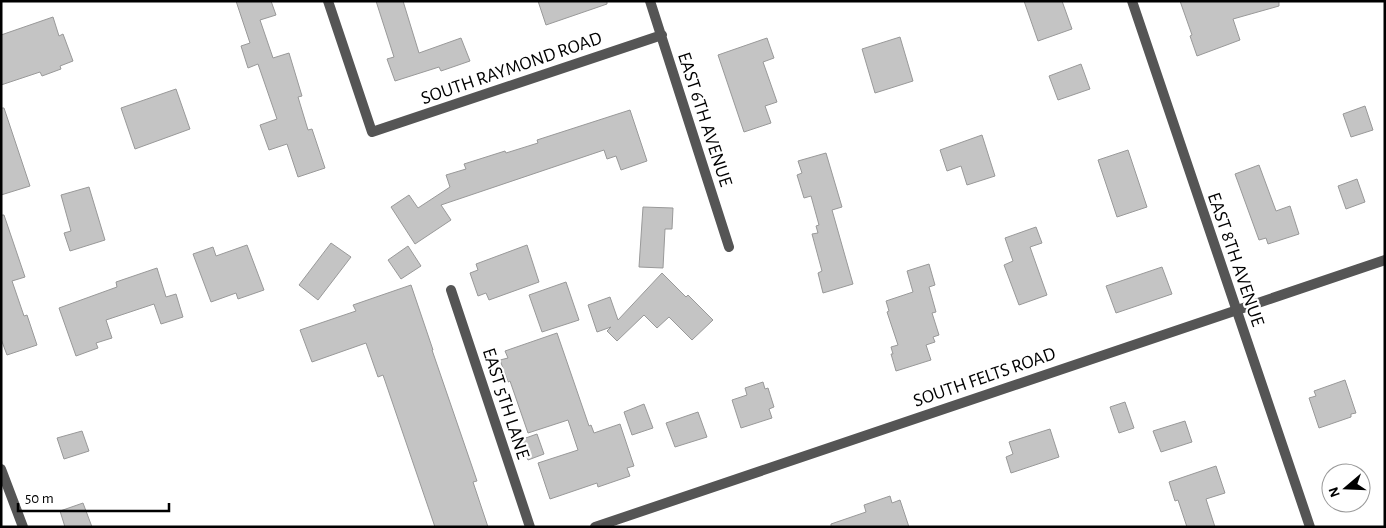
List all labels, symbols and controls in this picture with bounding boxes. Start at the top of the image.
street label: SOUTH RAYMOND ROAD [419,29,604,108]
street label: EAST 6TH AVENUE [674,50,735,189]
street label: EAST 8TH AVENUE [1204,190,1267,329]
street label: SOUTH FELTS ROAD [911,344,1058,411]
street label: EAST 5TH LANE [479,346,532,461]
north arrow [1321,463,1371,513]
scale bar [18,480,169,512]
text: N [1326,485,1343,499]
text: 50 m [25,491,54,506]

